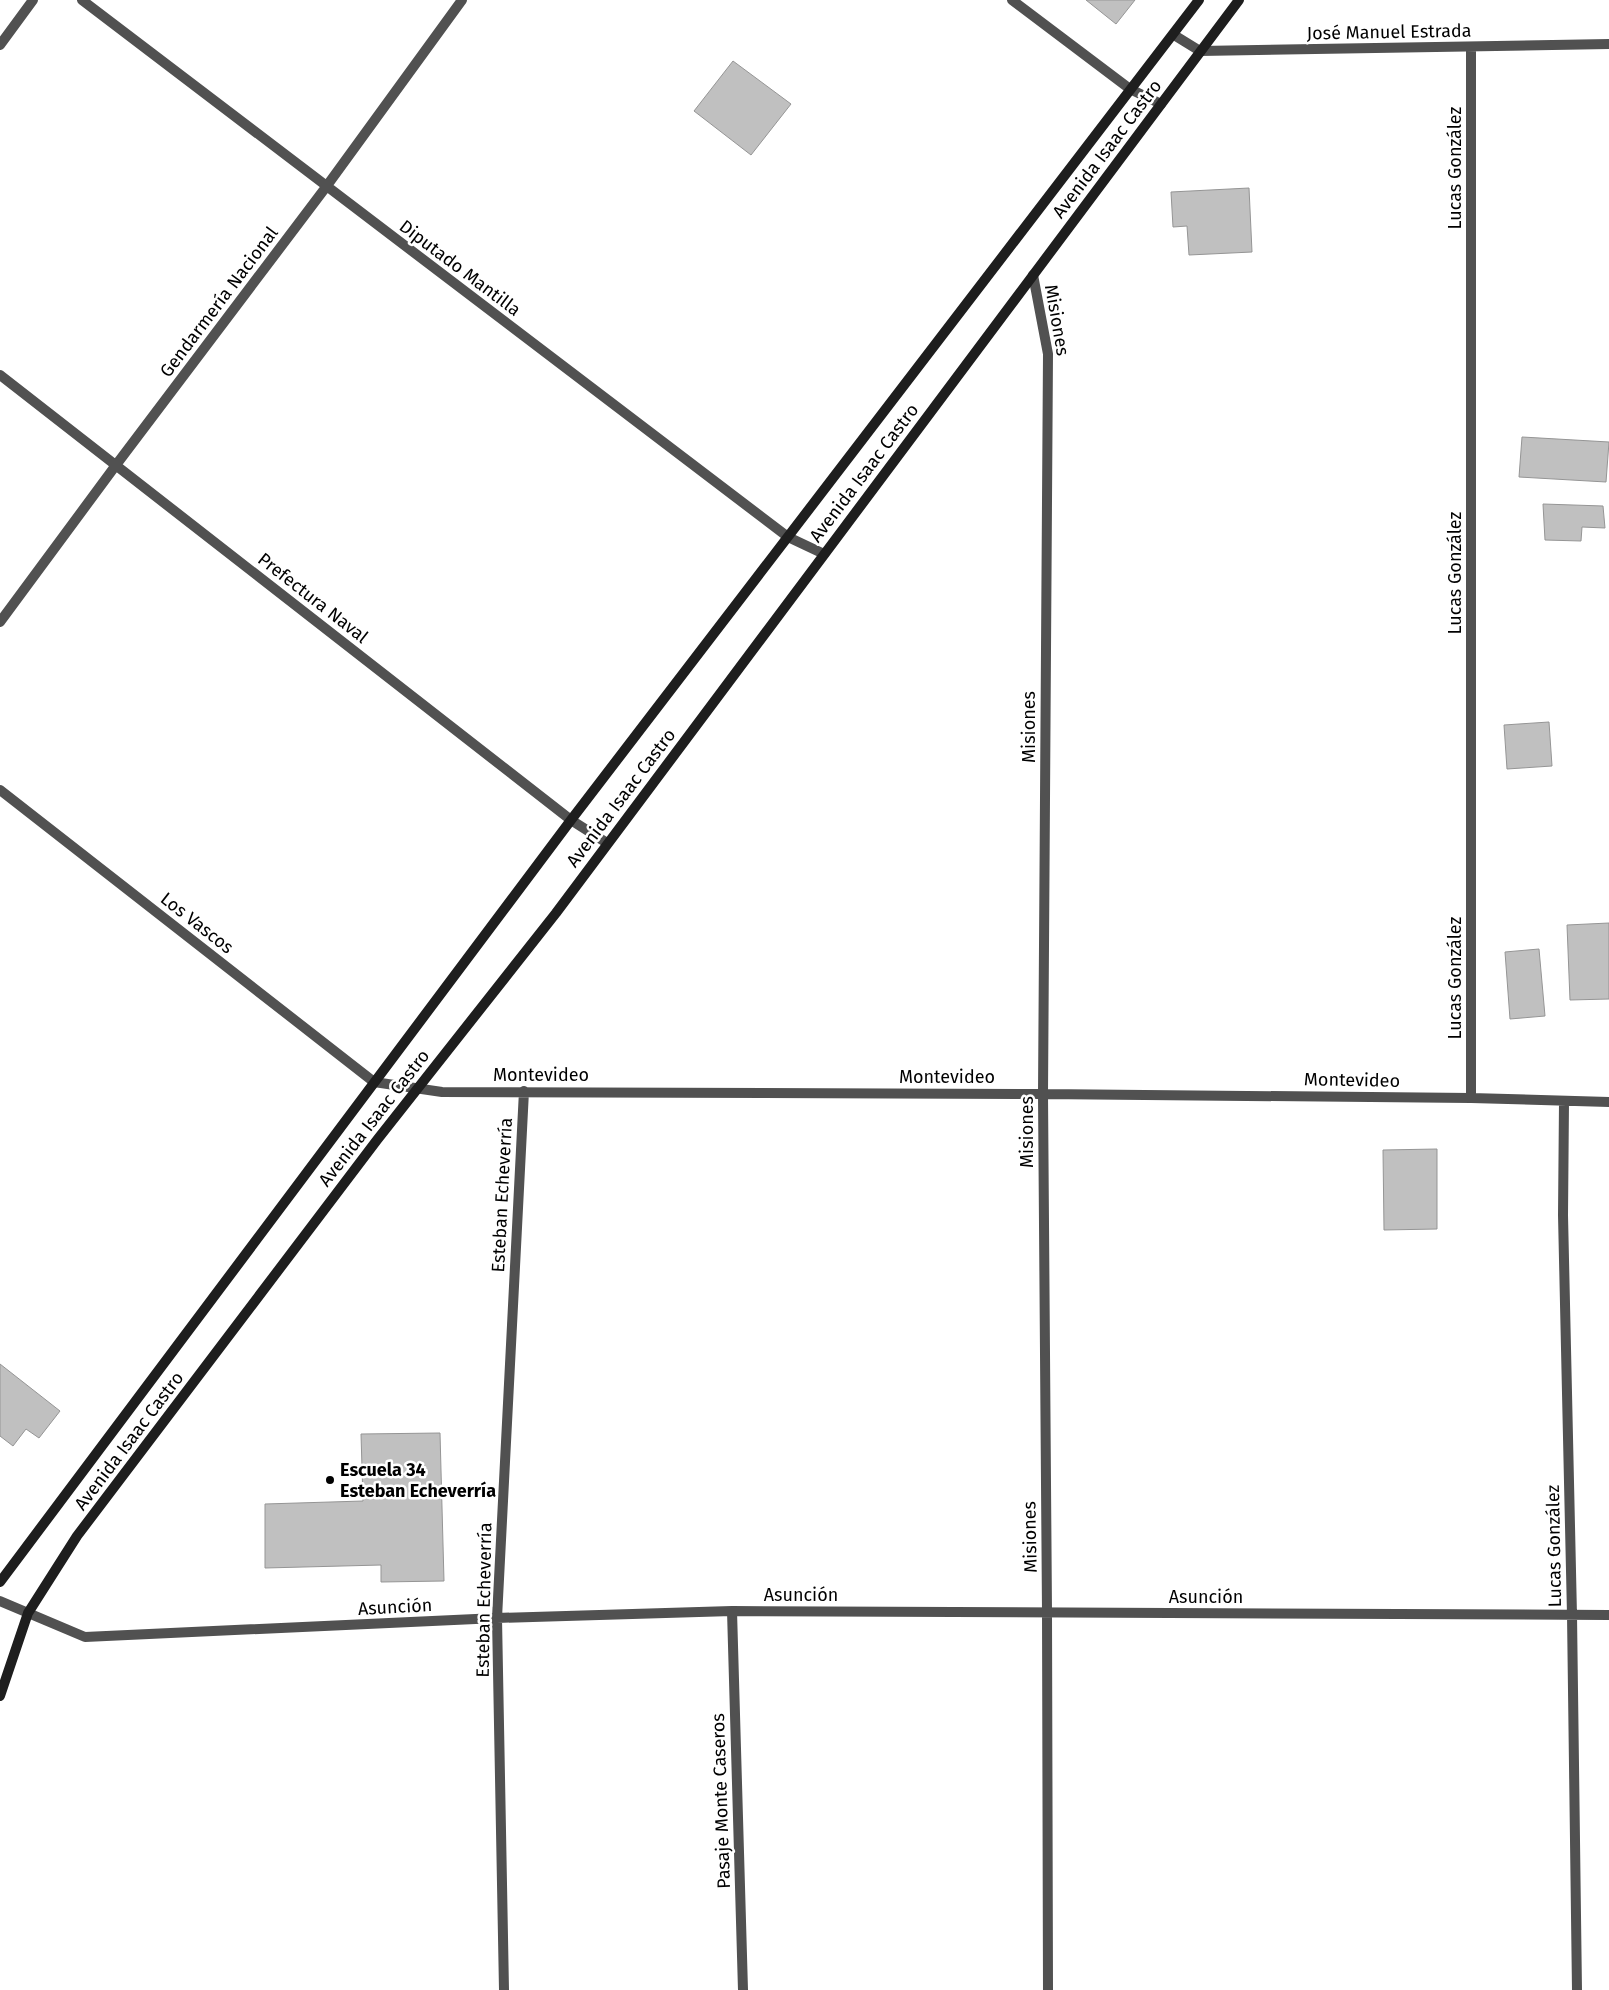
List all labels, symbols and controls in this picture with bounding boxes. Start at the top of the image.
street label: José Manuel Estrada [1306,20,1472,44]
street label: Avenida Isaac Castro [1048,75,1166,223]
street label: Lucas González [1444,106,1466,229]
street label: Diputado Mantilla [395,215,525,321]
street label: Gendarmería Nacional [155,222,283,382]
street label: Misiones [1040,283,1074,357]
street label: Avenida Isaac Castro [805,399,923,547]
street label: Lucas González [1444,511,1466,634]
street label: Prefectura Naval [254,548,372,648]
street label: Misiones [1018,691,1040,763]
street label: Avenida Isaac Castro [562,724,680,872]
street label: Los Vascos [156,888,238,958]
street label: Lucas González [1444,916,1466,1039]
street label: Avenida Isaac Castro [314,1045,434,1191]
street label: Montevideo [493,1064,589,1086]
street label: Montevideo [899,1066,995,1088]
street label: Montevideo [1304,1068,1400,1092]
street label: Misiones [1016,1096,1038,1168]
street label: Esteban Echeverría [487,1117,517,1273]
street label: Avenida Isaac Castro [70,1367,188,1515]
place label: Escuela 34 Esteban Echeverría [340,1459,496,1502]
marker: Escuela 34 Esteban Echeverría [324,1474,336,1486]
street label: Lucas González [1542,1484,1566,1608]
street label: Misiones [1018,1501,1042,1573]
street label: Esteban Echeverría [472,1522,496,1678]
street label: Asunción [764,1584,838,1606]
street label: Asunción [1169,1586,1243,1608]
street label: Asunción [357,1594,433,1620]
street label: Pasaje Monte Caseros [707,1713,735,1889]

